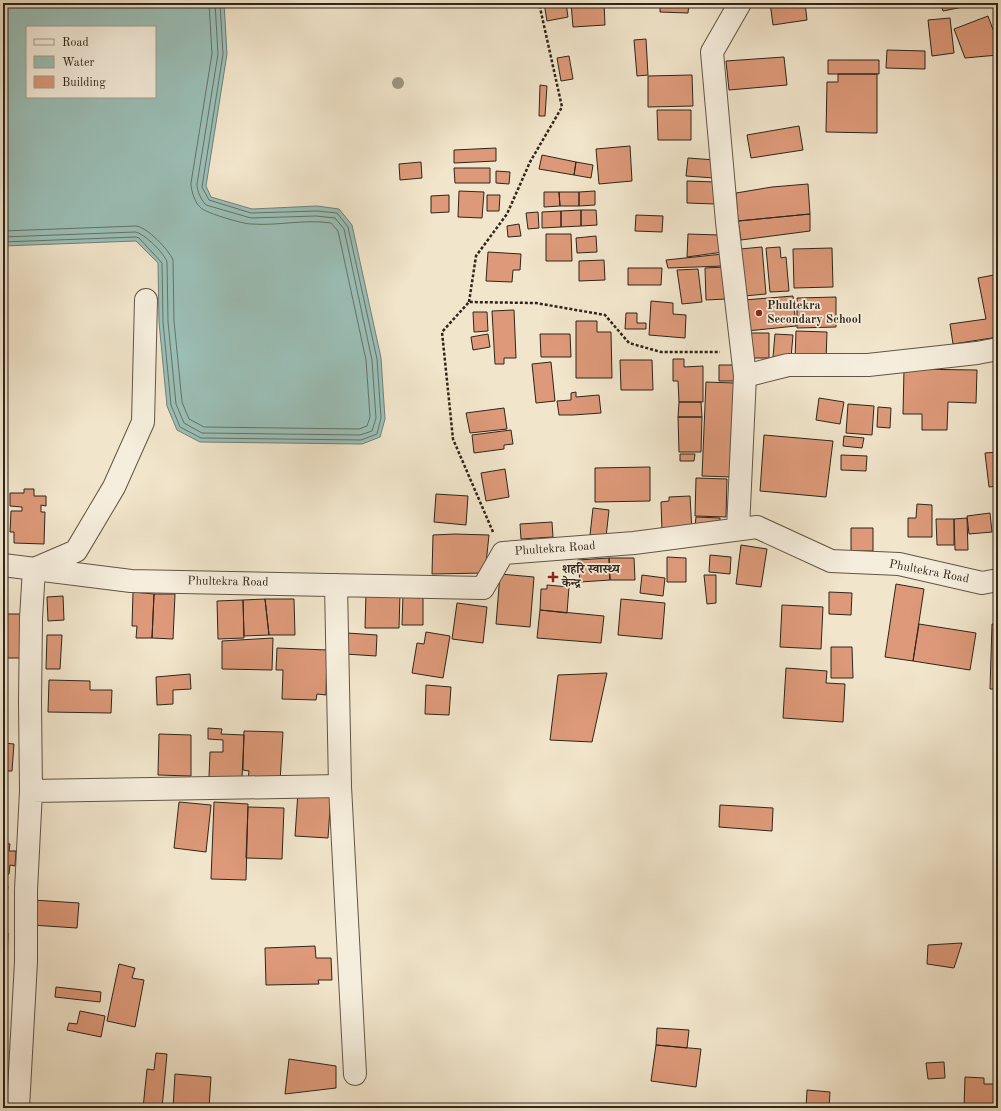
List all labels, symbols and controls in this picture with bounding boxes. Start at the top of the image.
legend [26,26,156,98]
text: Road [62,37,89,49]
text: Water [62,57,95,69]
text: Building [62,77,106,89]
place label: Phultekra Secondary School [767,300,862,326]
marker: Phultekra Secondary School [754,308,764,318]
street label: Phultekra Road [514,540,596,558]
street label: Phultekra Road [888,558,970,586]
place label: शहरि स्वास्थ्य केन्द्र [561,562,620,590]
marker: शहरि स्वास्थ्य केन्द्र [547,571,559,583]
street label: Phultekra Road [187,575,269,589]

